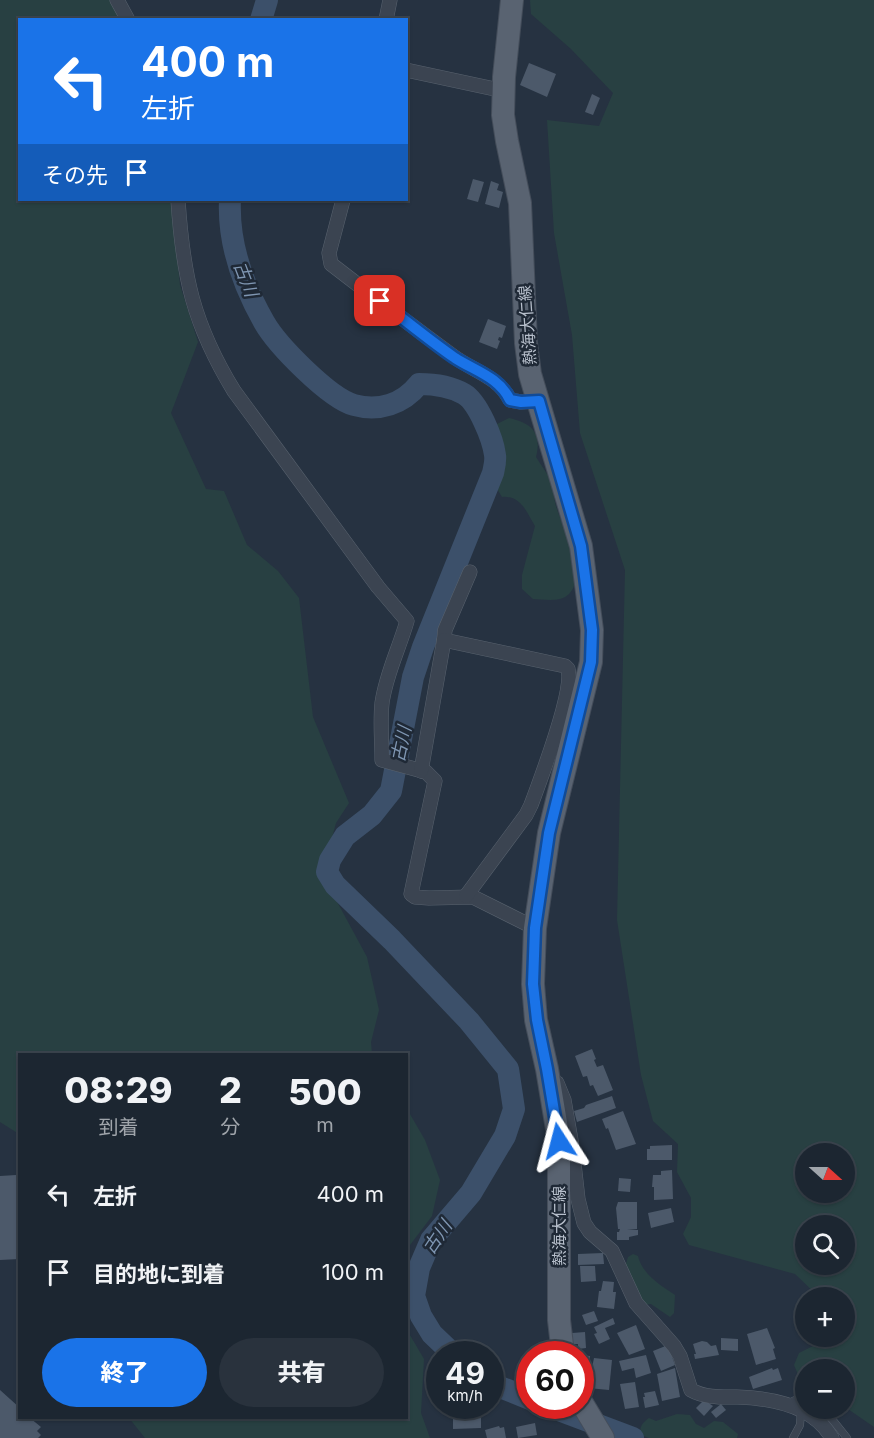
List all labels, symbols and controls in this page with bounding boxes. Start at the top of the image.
text: 400 m [141,36,274,87]
icon: left [42,42,120,120]
text: 左折 [141,92,195,125]
icon: arrive [120,156,153,189]
text: その先 [42,162,108,188]
water label: 古川 [230,258,263,301]
pin [354,275,405,326]
icon: arrive [363,284,396,317]
street label: 熱海大仁線 [514,284,540,366]
water label: 古川 [387,722,415,764]
text: 08:29 [64,1068,173,1112]
text: 2 [219,1068,242,1112]
text: 500 [288,1070,362,1114]
position arrow [527,1109,591,1173]
text: m [316,1113,334,1137]
text: 到着 [99,1115,139,1139]
text: 分 [220,1115,240,1139]
north arrow [795,1143,855,1203]
map controls [795,1143,855,1419]
icon: left [42,1178,75,1211]
text: 400 m [317,1181,384,1207]
text: 左折 [93,1183,137,1209]
street label: 熱海大仁線 [549,1186,569,1266]
water label: 古川 [418,1215,457,1258]
button: search [795,1215,855,1275]
icon: arrive [42,1256,75,1289]
text: 100 m [322,1259,384,1285]
text: 目的地に到着 [93,1261,225,1287]
button: + [795,1287,855,1347]
button: 終了 [42,1338,207,1407]
button: 共有 [219,1338,384,1407]
speed limit sign: 60 [516,1341,594,1419]
text: 49 [445,1355,485,1391]
button: − [795,1359,855,1419]
text: km/h [447,1386,483,1405]

